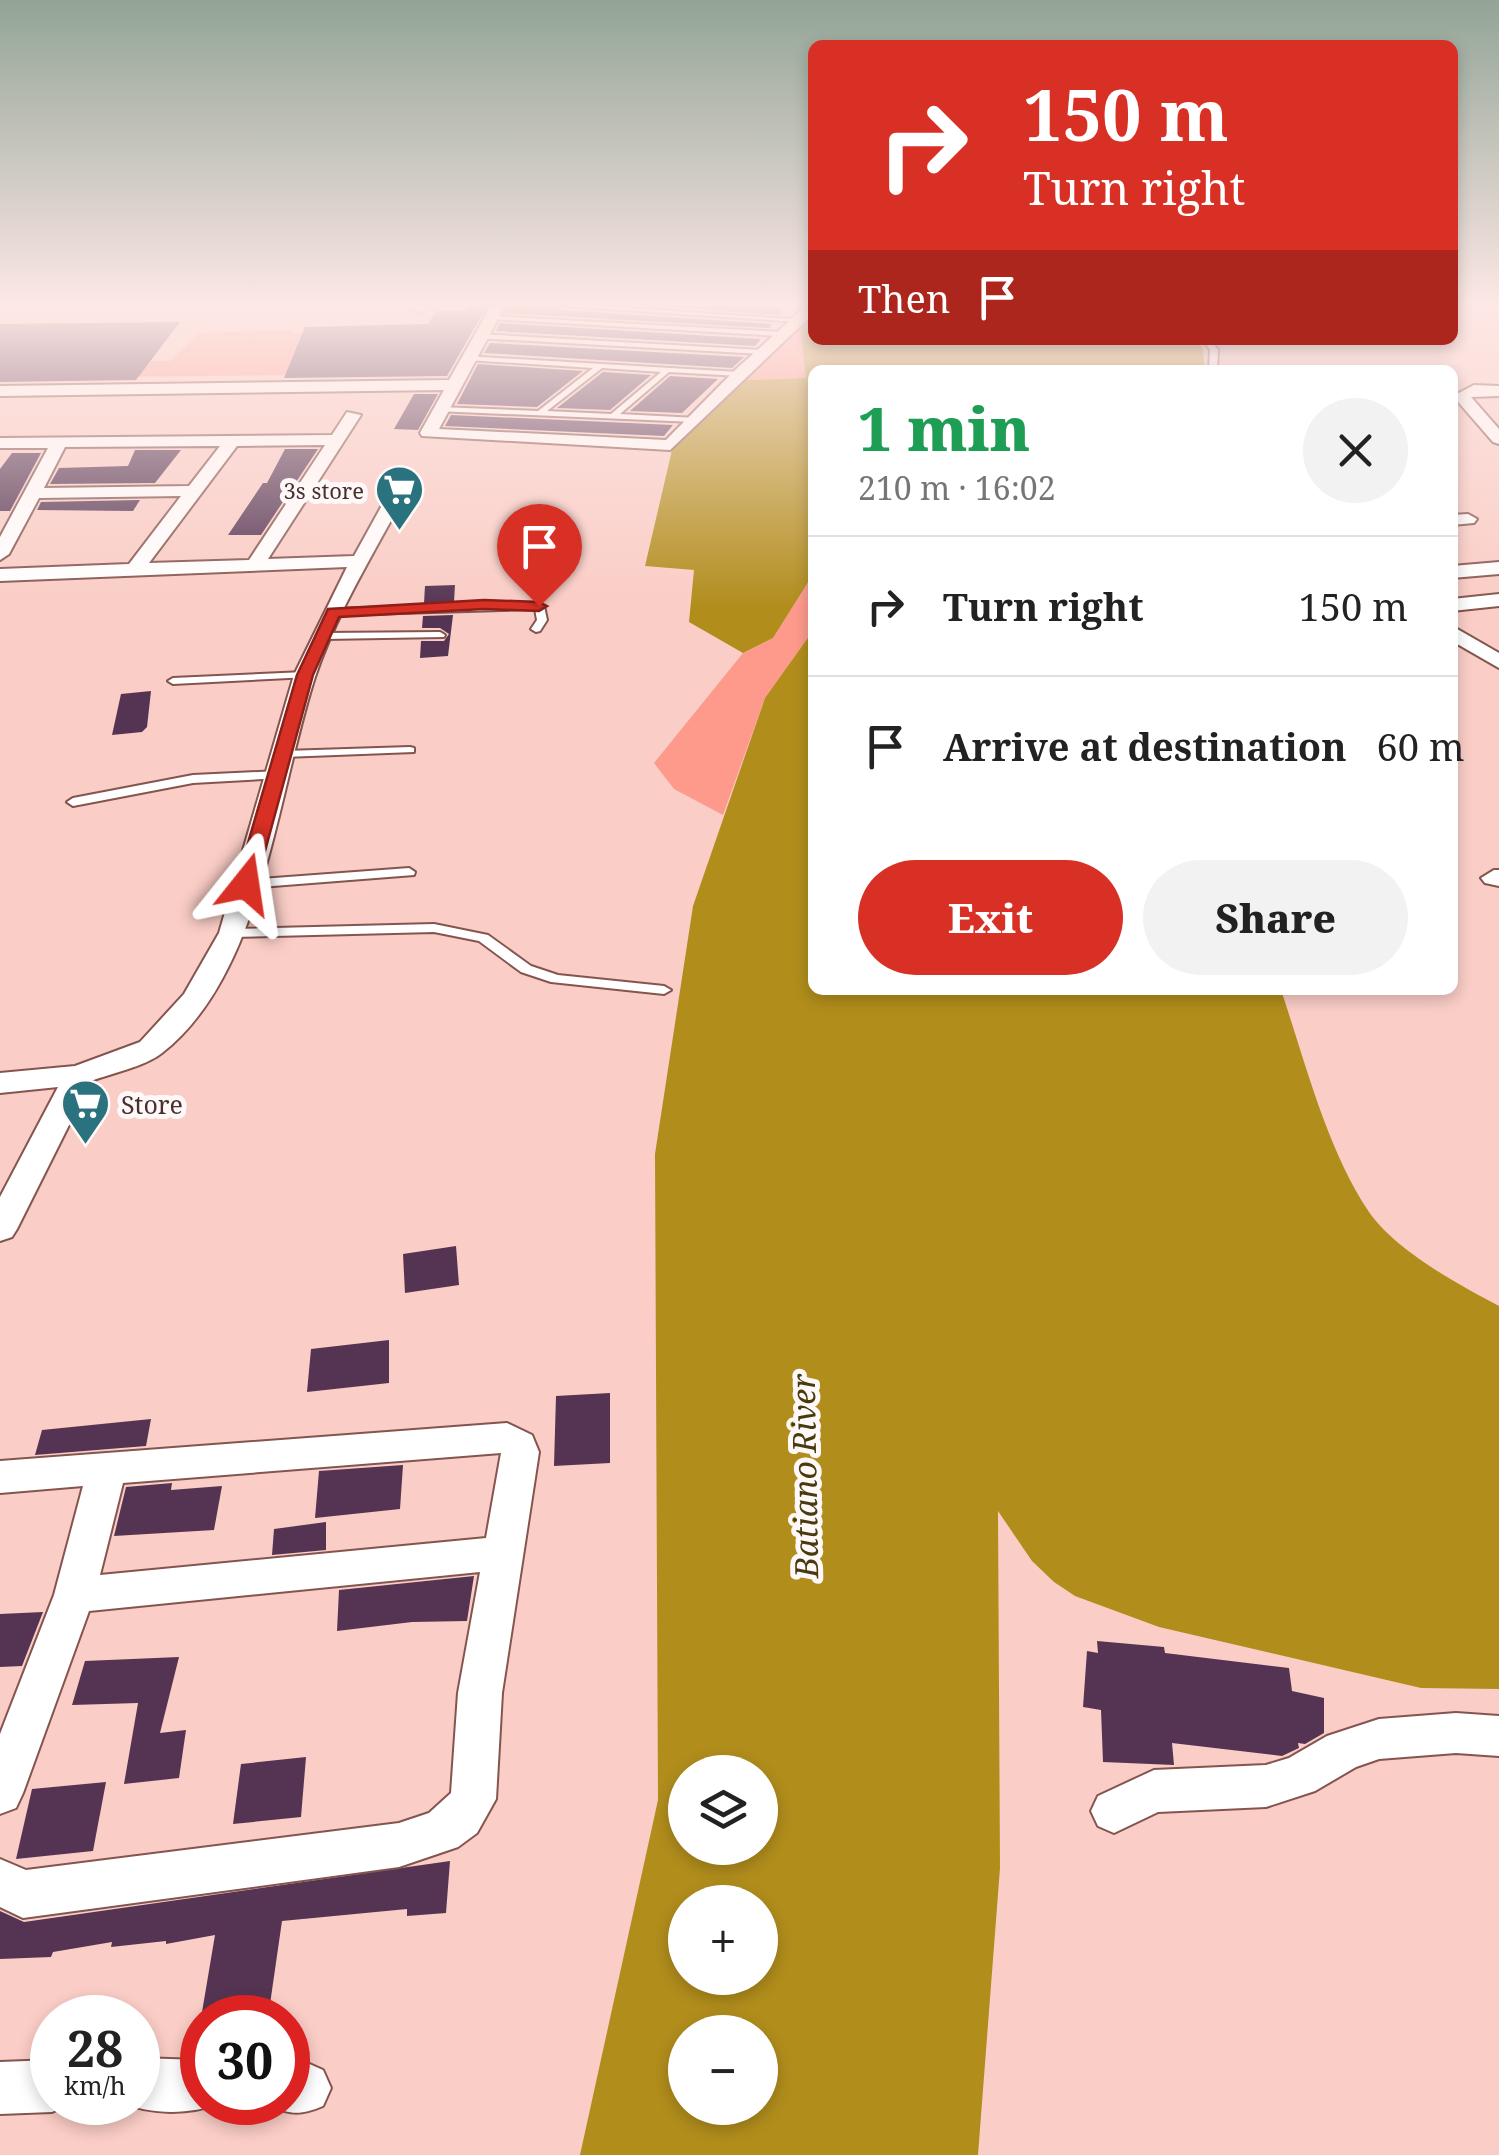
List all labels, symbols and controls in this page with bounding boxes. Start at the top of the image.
text: 150 m [1023,66,1229,162]
icon: right [858,80,988,210]
text: Turn right [1023,157,1245,218]
icon: arrive [970,270,1025,325]
text: Then [858,272,950,324]
text: 1 min [858,387,1030,469]
button: close [1303,398,1408,503]
supermarket icon: 3s store [373,464,425,532]
text: 210 m · 16:02 [858,466,1056,509]
place label: 3s store [284,475,364,505]
pin [497,504,582,607]
icon: arrive [512,519,567,574]
icon: right [858,579,913,634]
text: Turn right [943,580,1144,632]
text: 150 m [1298,580,1408,632]
icon: arrive [858,719,913,774]
text: Arrive at destination [943,720,1347,772]
text: 60 m [1377,720,1465,772]
position arrow [194,832,298,936]
button: Exit [858,860,1123,975]
button: Share [1143,860,1408,975]
supermarket icon: Store [60,1078,112,1146]
place label: Store [121,1087,183,1121]
water label: Batiano River [781,1372,827,1580]
map controls [668,1755,778,2125]
button: layers [668,1755,778,1865]
button: + [668,1885,778,1995]
speed limit sign: 30 [180,1995,310,2125]
text: 28 [67,2014,123,2082]
button: − [668,2015,778,2125]
text: km/h [64,2068,126,2102]

